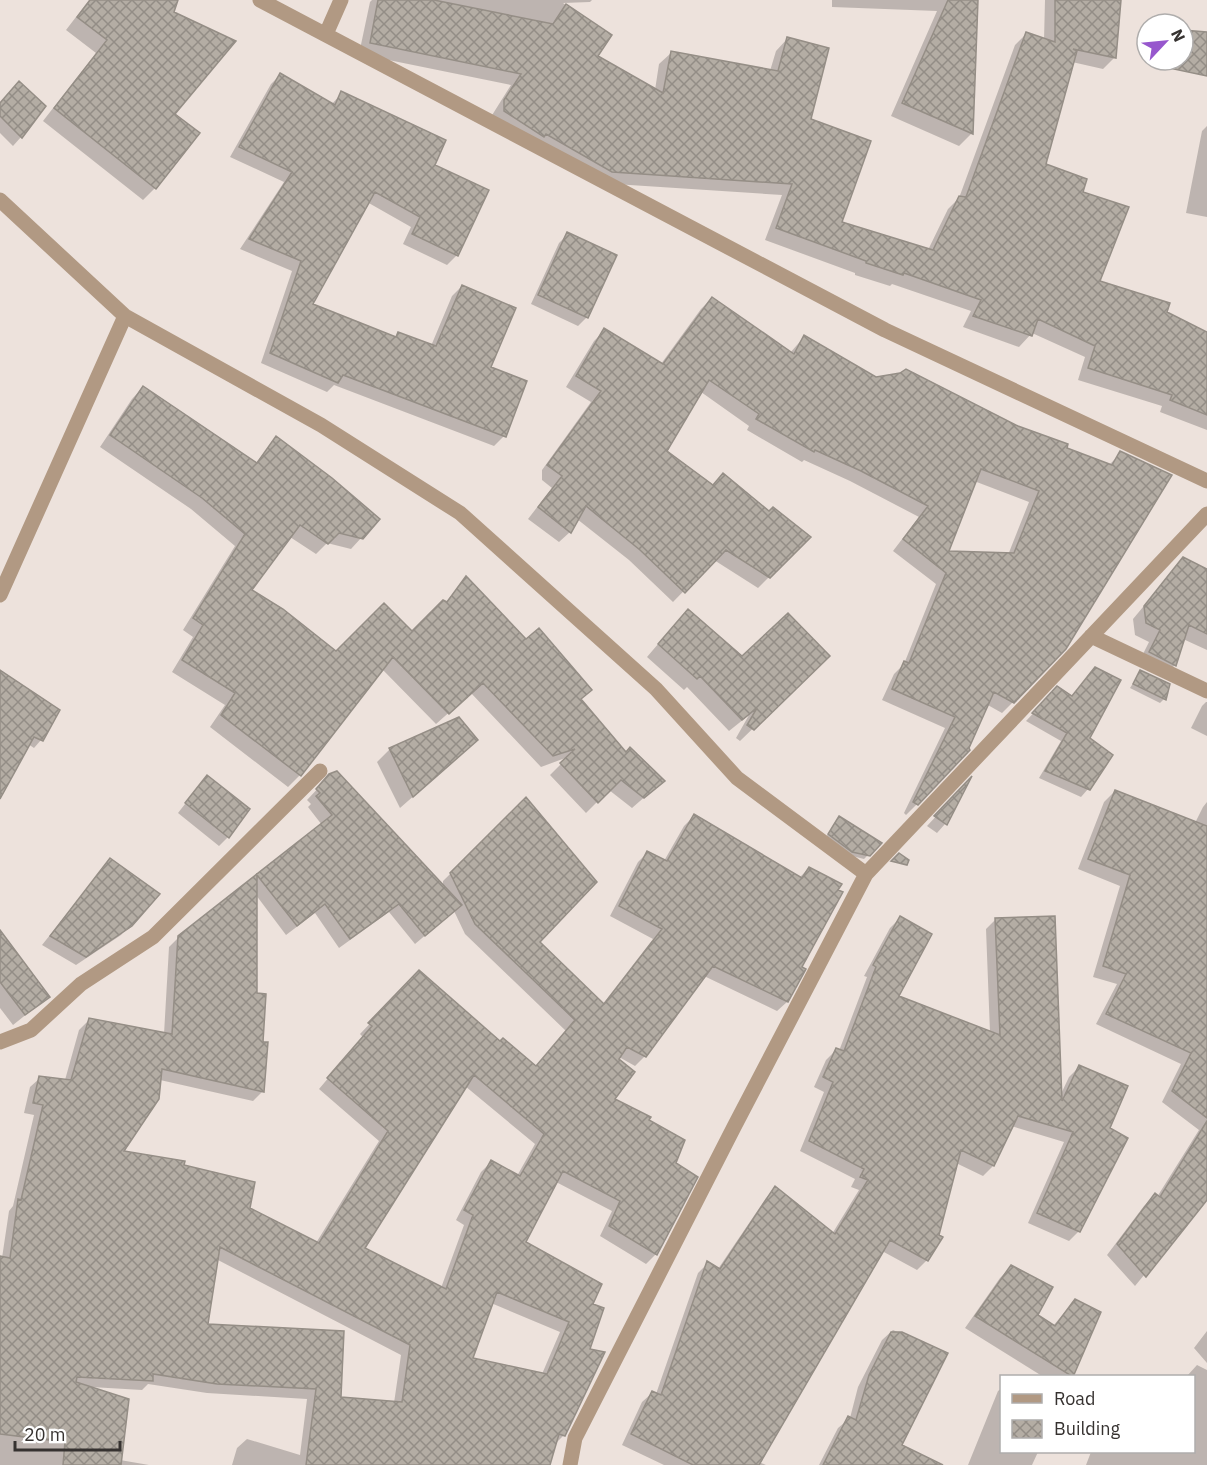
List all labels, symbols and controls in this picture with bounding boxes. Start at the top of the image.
north arrow [1135,12,1195,72]
text: N [1167,26,1190,45]
legend [1000,1375,1195,1453]
text: Road [1054,1387,1095,1410]
scale bar [15,1414,120,1452]
text: Building [1054,1417,1121,1440]
text: 20 m [24,1423,66,1446]

